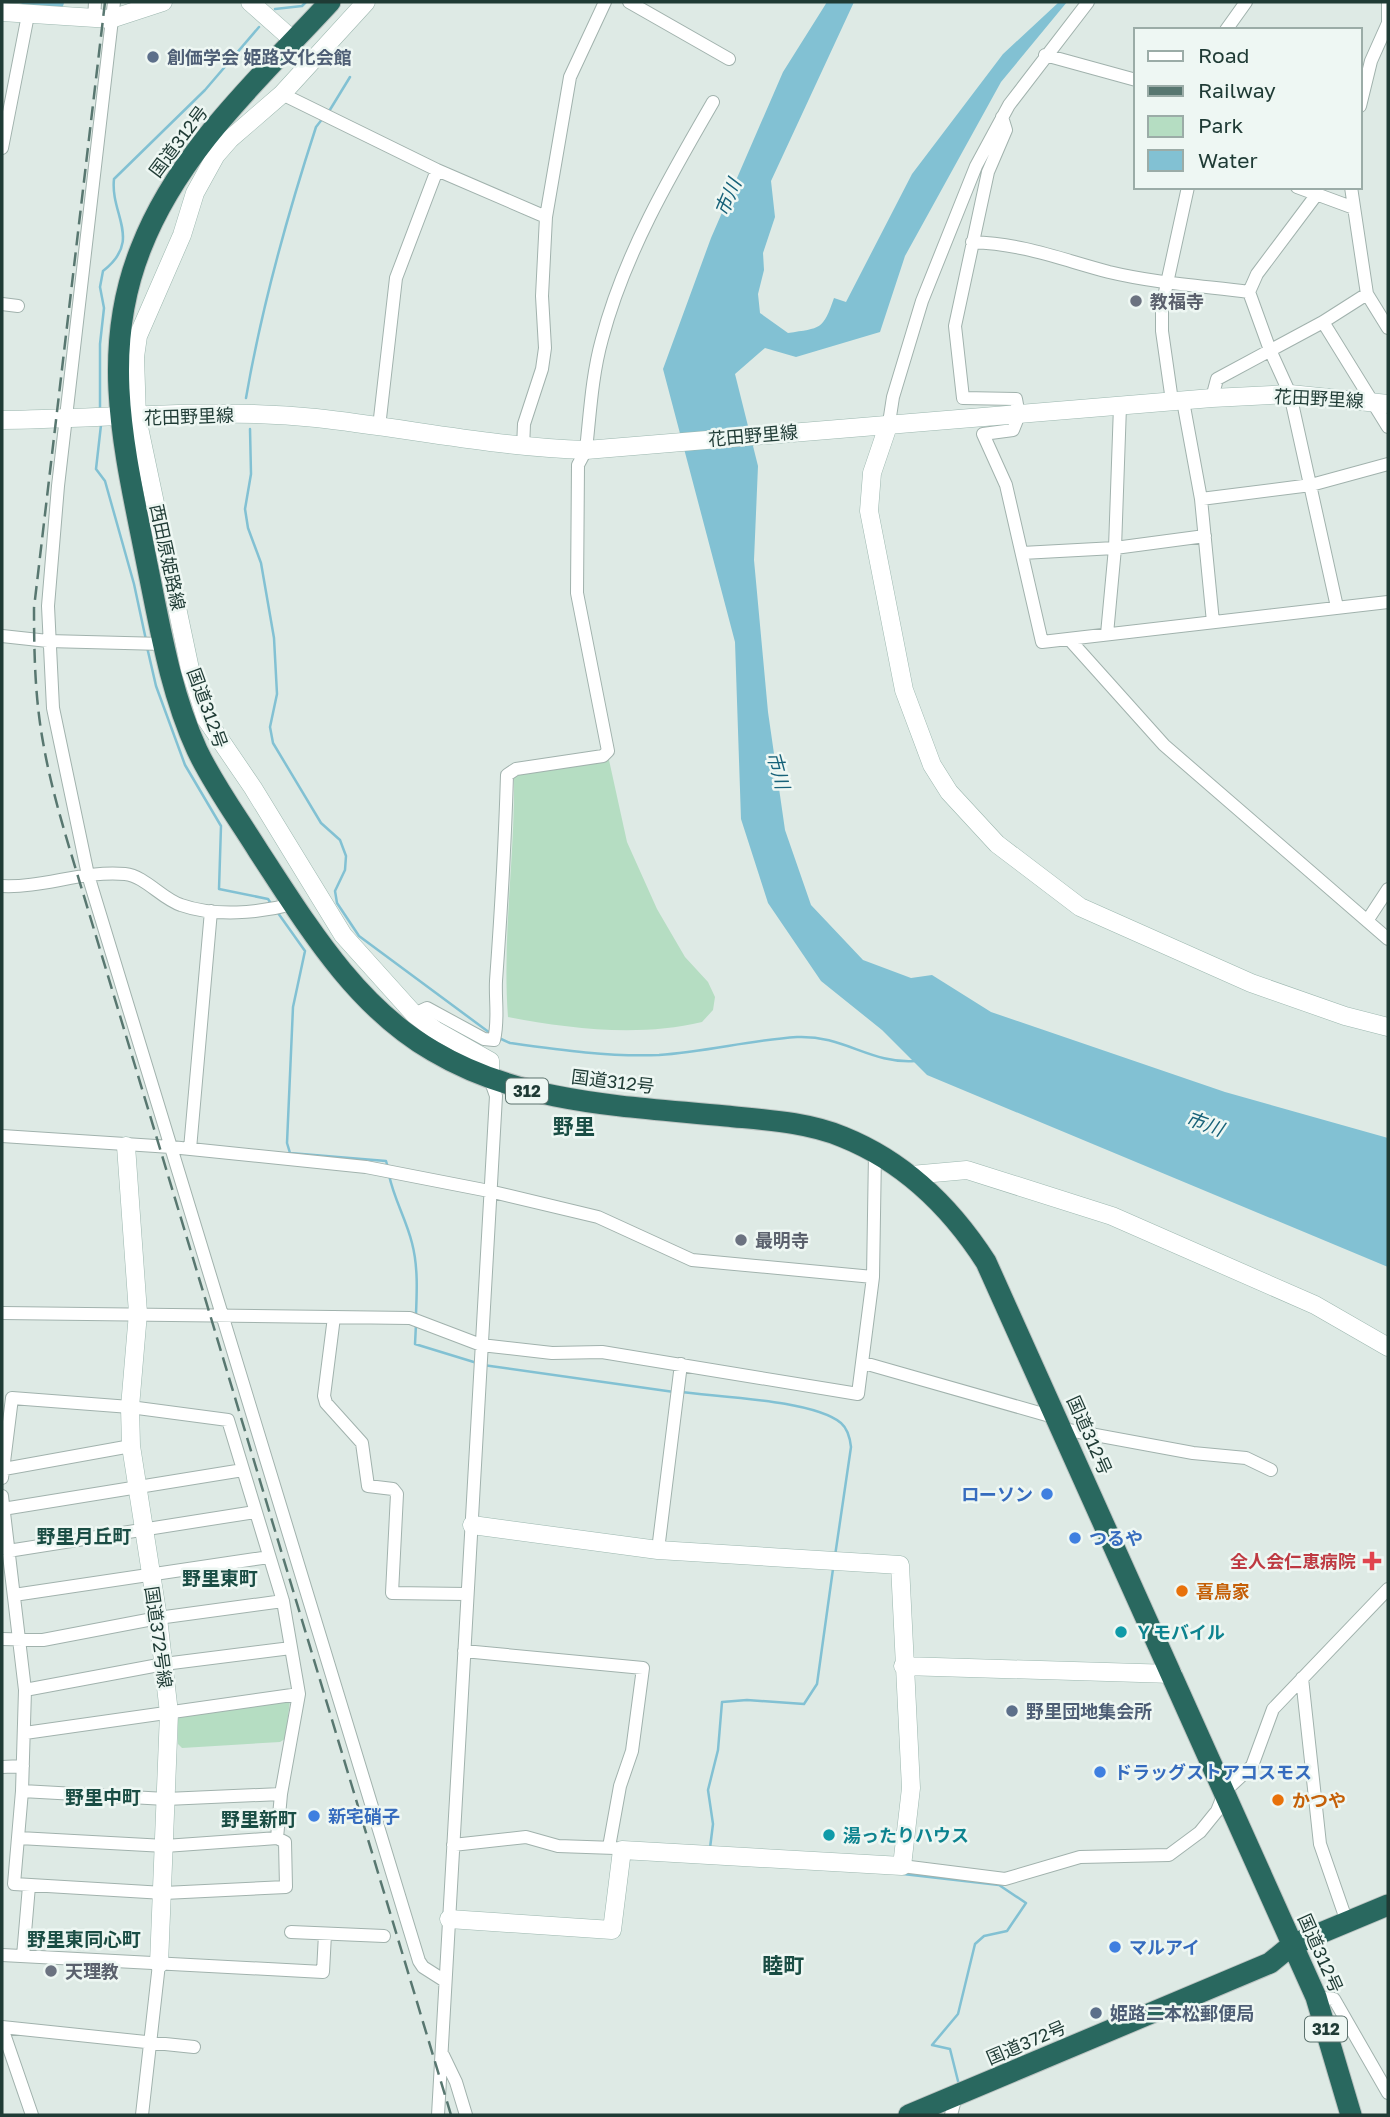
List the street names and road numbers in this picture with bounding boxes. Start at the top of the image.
street label: 国道312号 [144,101,212,181]
street label: 花田野里線 [1273,385,1365,411]
street label: 花田野里線 [144,403,234,429]
street label: 花田野里線 [707,420,799,450]
street label: 西田原姫路線 [146,502,190,612]
street label: 国道312号 [183,665,233,751]
street label: 国道312号 [570,1065,656,1097]
road number: 312 [506,1078,548,1104]
street label: 国道312号 [1063,1392,1117,1478]
street label: 国道372号線 [141,1585,177,1689]
street label: 国道312号 [1294,1910,1348,1996]
street label: 国道372号 [983,2015,1069,2069]
road number: 312 [1305,2016,1347,2041]

